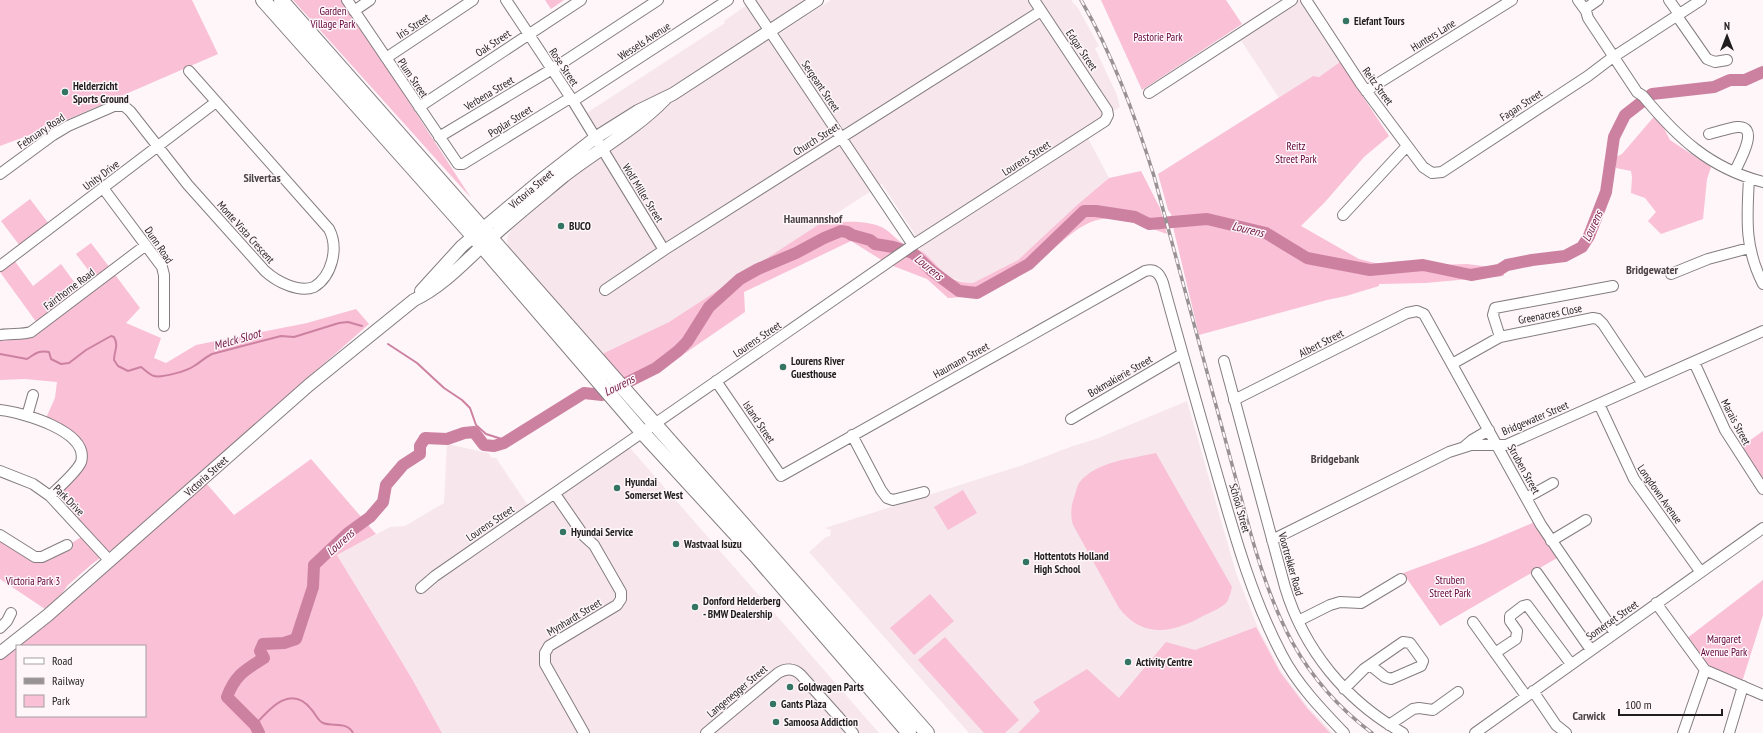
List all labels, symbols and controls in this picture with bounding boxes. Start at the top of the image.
park label: Garden Village Park [310,4,356,31]
street label: Iris Street [394,10,432,42]
place label: Elefant Tours [1354,14,1405,28]
marker: Elefant Tours [1341,16,1351,26]
street label: Hunters Lane [1408,16,1458,54]
north arrow [1707,16,1747,56]
street label: Wessels Avenue [615,19,673,63]
text: N [1724,19,1730,33]
street label: Oak Street [473,26,513,60]
street label: Edgar Street [1063,27,1101,73]
park label: Pastorie Park [1133,30,1183,44]
street label: Rose Street [546,45,582,89]
street label: Plum Street [395,56,431,100]
street label: Sergeant Street [799,58,843,114]
street label: Reitz Street [1360,64,1396,108]
street label: Verbena Street [461,73,517,114]
place label: Helderzicht Sports Ground [73,79,129,106]
street label: Fagan Street [1497,86,1545,124]
marker: Helderzicht Sports Ground [60,87,70,97]
street label: Poplar Street [485,102,535,140]
street label: February Road [15,110,67,152]
street label: Church Street [790,119,842,159]
street label: Lourens Street [999,137,1053,179]
park label: Reitz Street Park [1275,139,1317,166]
street label: Unity Drive [80,156,122,193]
street label: Wolf Miller Street [619,161,667,225]
street label: Victoria Street [505,166,556,212]
district label: Silvertas [243,170,281,185]
street label: Monte Vista Crescent [214,198,278,266]
water label: Lourens [1578,206,1606,244]
district label: Haumannshof [784,211,843,226]
water label: Lourens [1230,218,1267,241]
place label: BUCO [569,219,591,233]
marker: BUCO [556,221,566,231]
street label: Dunn Road [142,224,176,266]
water label: Lourens [912,251,948,284]
district label: Bridgewater [1626,262,1679,277]
street label: Fairthorne Road [41,265,98,313]
street label: Greenacres Close [1517,301,1584,327]
street label: Lourens Street [730,318,784,360]
water label: Melck Sloot [212,325,264,353]
street label: Albert Street [1296,326,1346,360]
street label: Haumann Street [931,339,991,381]
street label: Bokmakierie Street [1085,352,1155,400]
place label: Lourens River Guesthouse [791,354,845,381]
marker: Lourens River Guesthouse [778,362,788,372]
water label: Lourens [601,370,639,399]
street label: Marais Street [1718,397,1754,447]
street label: Island Street [740,398,778,446]
street label: Bridgewater Street [1500,398,1570,438]
street label: Struben Street [1505,442,1543,496]
district label: Bridgebank [1311,451,1359,466]
street label: Victoria Street [181,453,231,500]
street label: Longdown Avenue [1634,462,1686,527]
place label: Hyundai Somerset West [625,475,684,502]
street label: Park Drive [50,481,88,519]
street label: School Street [1226,482,1254,534]
marker: Hyundai Somerset West [612,483,622,493]
street label: Lourens Street [463,502,517,544]
water label: Lourens [323,524,359,558]
place label: Hyundai Service [571,525,634,539]
marker: Hyundai Service [558,527,568,537]
street label: Voortrekker Road [1275,530,1307,597]
place label: Wastvaal Isuzu [683,537,742,551]
marker: Wastvaal Isuzu [671,539,681,549]
place label: Hottentots Holland High School [1034,549,1109,576]
marker: Hottentots Holland High School [1021,557,1031,567]
park label: Struben Street Park [1429,573,1471,600]
park label: Victoria Park 3 [5,574,60,588]
place label: Donford Helderberg - BMW Dealership [703,594,781,621]
street label: Mynhardt Street [544,595,604,639]
street label: Somerset Street [1583,597,1641,643]
marker: Donford Helderberg - BMW Dealership [690,602,700,612]
park label: Margaret Avenue Park [1701,632,1748,659]
legend [16,645,146,717]
text: Road [52,653,72,668]
place label: Activity Centre [1135,655,1193,669]
marker: Activity Centre [1123,657,1133,667]
street label: Langenegger Street [704,662,770,720]
text: Railway [52,673,85,688]
place label: Goldwagen Parts [798,680,864,694]
marker: Goldwagen Parts [785,682,795,692]
scale bar [1619,691,1722,717]
text: Park [52,693,70,708]
place label: Gants Plaza [781,697,827,711]
text: 100 m [1625,697,1652,712]
marker: Gants Plaza [768,699,778,709]
district label: Carwick [1573,708,1605,723]
place label: Samoosa Addiction [784,715,858,729]
marker: Samoosa Addiction [771,717,781,727]

